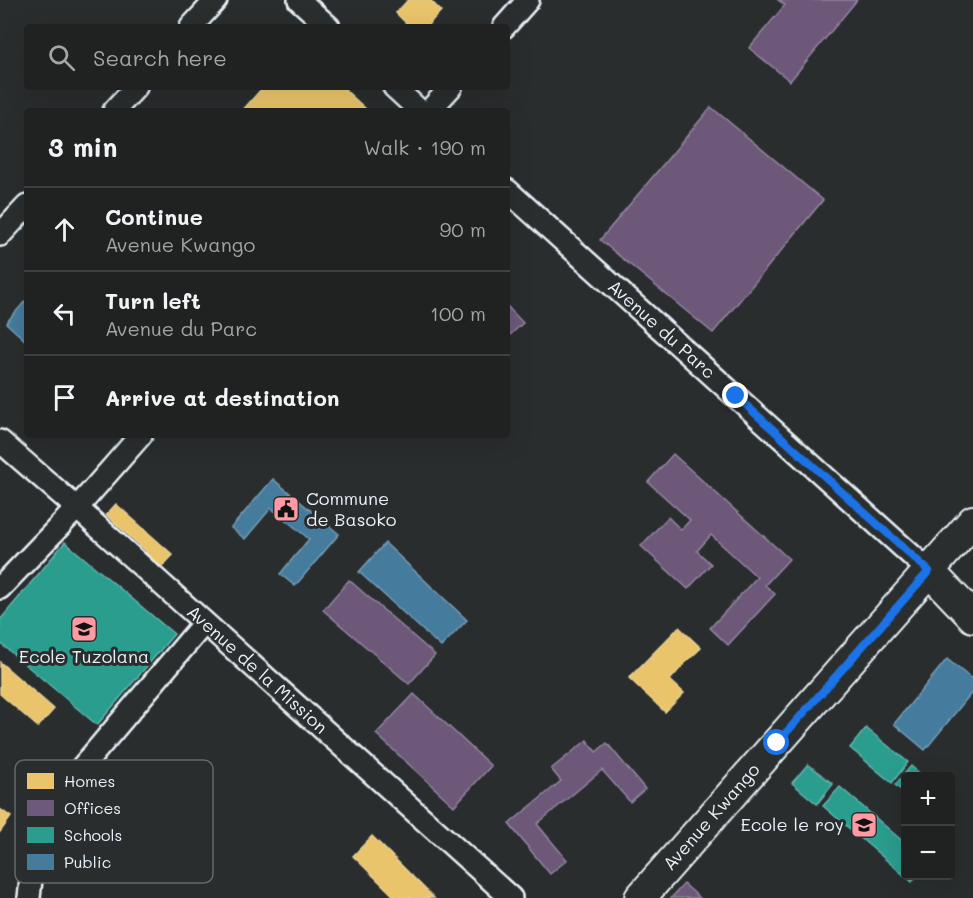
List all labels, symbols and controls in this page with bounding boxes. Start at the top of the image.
search box [24,24,510,90]
icon: search [45,41,78,74]
text: Search here [93,43,227,72]
text: 3 min [48,130,117,164]
text: Walk · 190 m [363,134,486,160]
text: Continue [105,202,203,231]
icon: ahead [48,213,81,246]
text: 90 m [440,216,486,242]
text: Avenue Kwango [105,231,255,257]
street label: Avenue du Parc [603,274,721,383]
text: Turn left [105,286,201,315]
icon: left [48,297,81,330]
text: 100 m [430,300,486,326]
text: Avenue du Parc [105,315,257,341]
icon: arrive [48,381,81,414]
route end [722,382,748,408]
text: Arrive at destination [105,383,340,412]
place label: Commune de Basoko [306,486,397,531]
public building icon: Commune de Basoko [271,494,301,524]
street label: Avenue de la Mission [182,599,333,739]
school or university icon: Ecole Tuzolana [69,614,99,644]
place label: Ecole Tuzolana [19,644,149,668]
route start [763,729,789,755]
street label: Avenue Kwango [657,757,765,875]
legend [15,760,213,883]
text: Homes [64,770,115,791]
map controls [901,772,955,880]
button: + [901,772,955,826]
text: Offices [64,797,121,818]
school or university icon: Ecole le roy [849,810,879,840]
place label: Ecole le roy [740,812,844,836]
text: Schools [64,824,122,845]
button: − [901,826,955,880]
text: Public [64,851,111,872]

